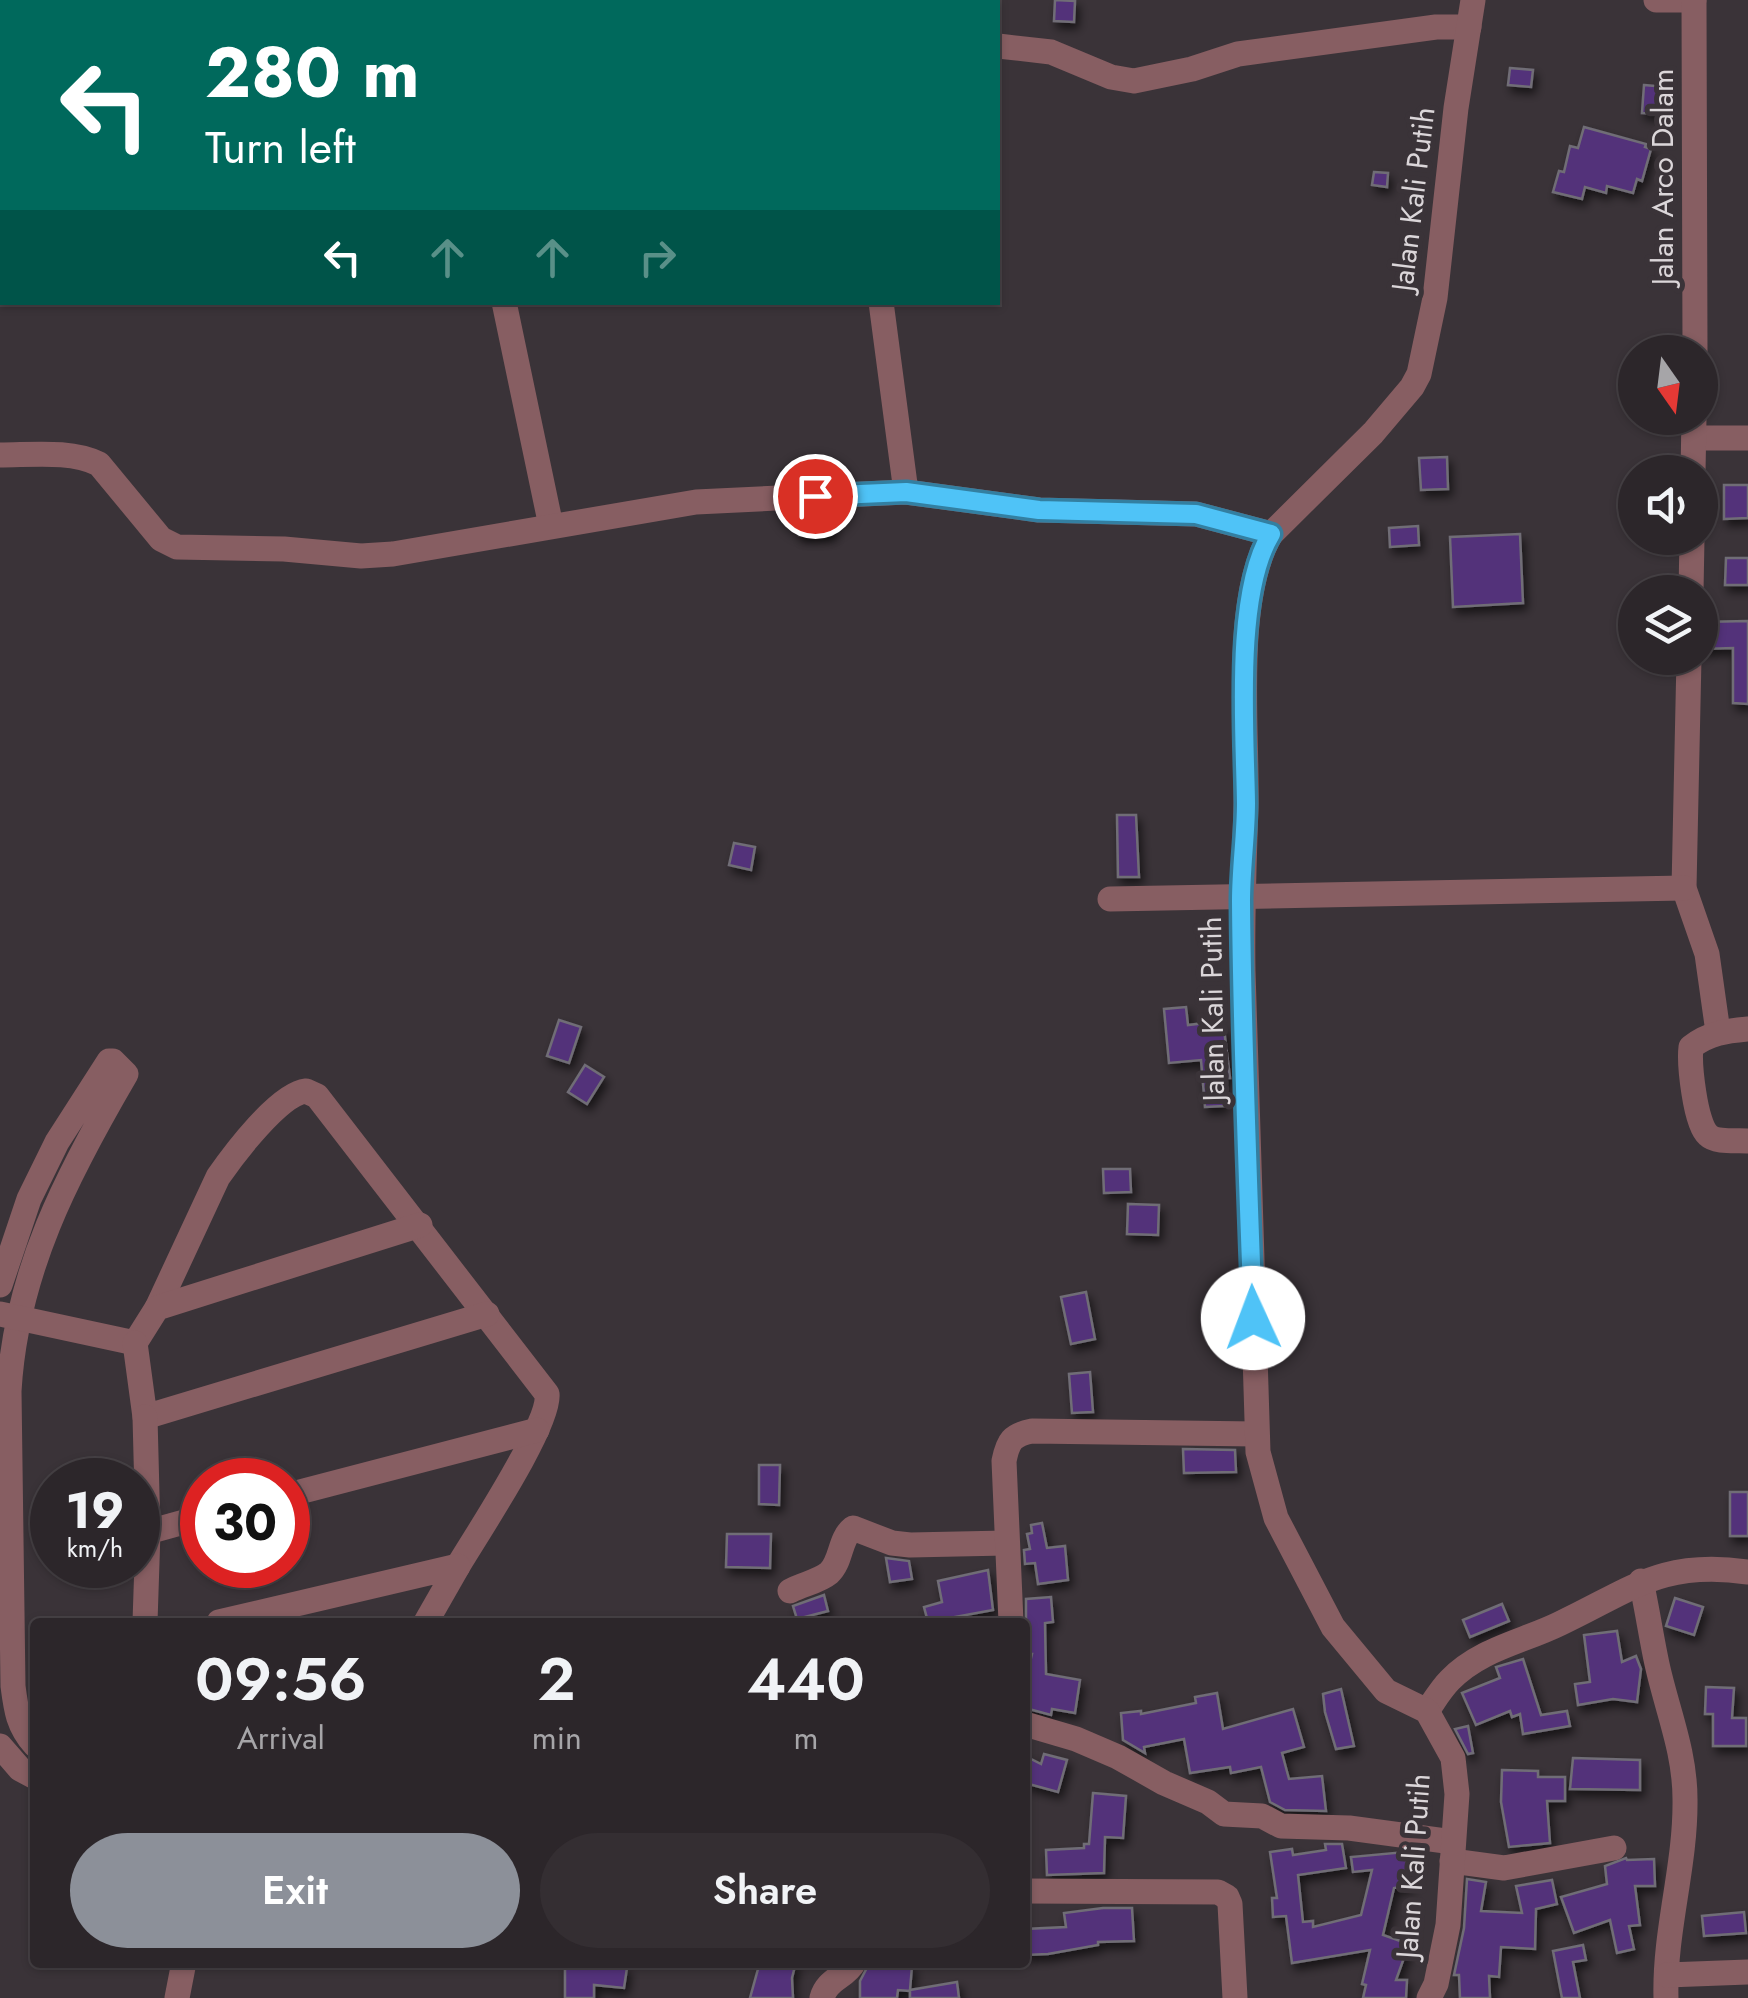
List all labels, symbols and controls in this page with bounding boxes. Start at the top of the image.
text: 280 m [205,22,420,123]
icon: left [40,40,170,170]
street label: Jalan Arco Dalam [1641,69,1684,289]
street label: Jalan Kali Putih [1380,104,1446,297]
text: Turn left [205,115,356,180]
icon: left [315,230,370,285]
icon: ahead [420,230,475,285]
icon: ahead [525,230,580,285]
icon: right [630,230,685,285]
north arrow [1618,335,1718,435]
map controls [1618,335,1718,675]
pin [773,454,858,539]
button: sound [1618,455,1718,555]
icon: arrive [788,469,843,524]
button: layers [1618,575,1718,675]
street label: Jalan Kali Putih [1189,916,1235,1106]
position arrow [1201,1266,1305,1370]
speed limit sign: 30 [180,1458,310,1588]
text: 19 [66,1474,124,1547]
text: km/h [67,1530,123,1566]
text: 09:56 [195,1636,367,1723]
text: 2 [538,1636,576,1723]
text: 440 [747,1636,865,1723]
text: Arrival [237,1715,325,1761]
text: min [532,1715,582,1761]
text: m [793,1715,818,1761]
street label: Jalan Kali Putih [1385,1772,1441,1964]
button: Exit [70,1833,520,1948]
button: Share [540,1833,990,1948]

